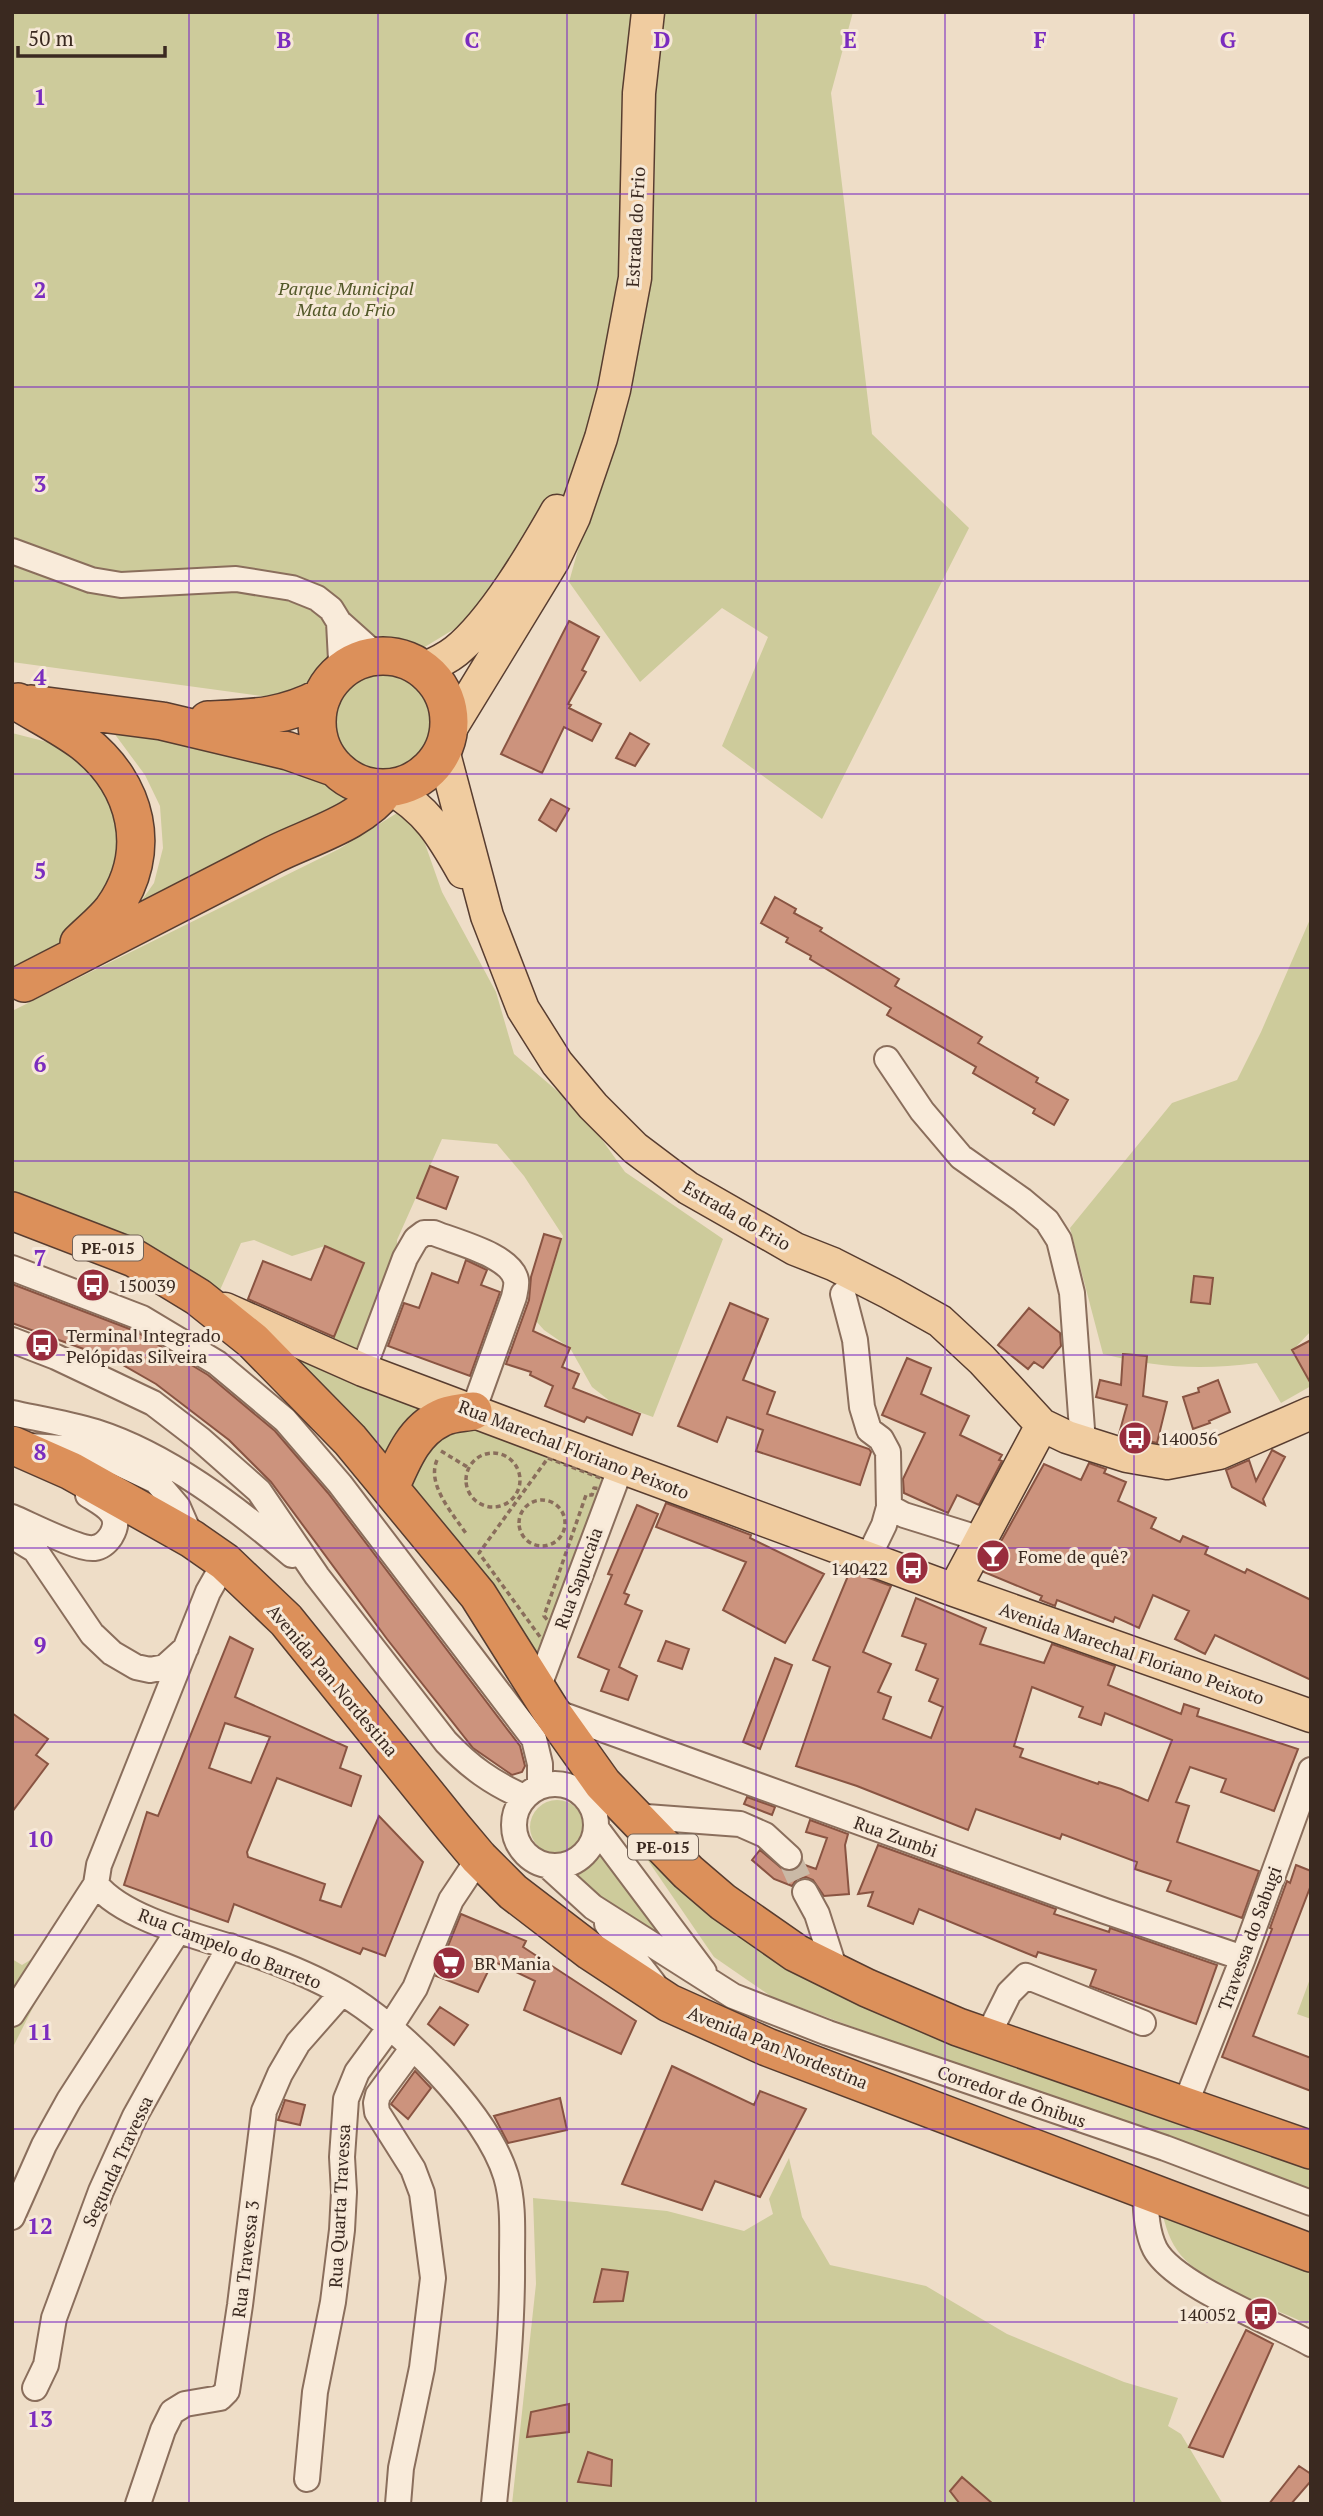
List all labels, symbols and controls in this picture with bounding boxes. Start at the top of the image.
scale bar [18,14,164,58]
text: 50 m [28,24,74,52]
text: B [277,24,292,55]
text: C [465,24,480,55]
text: D [654,24,671,55]
text: E [843,24,857,55]
text: F [1033,24,1047,55]
text: G [1220,24,1237,55]
text: 1 [34,81,47,112]
street label: Estrada do Frio [620,166,650,288]
text: 2 [34,274,47,305]
park label: Parque Municipal Mata do Frio [277,276,414,321]
text: 3 [34,468,47,499]
text: 4 [34,661,47,692]
text: 5 [34,855,47,886]
text: 6 [34,1048,47,1079]
street label: Estrada do Frio [679,1174,795,1256]
road number: PE-015 [73,1236,143,1260]
text: 7 [34,1242,47,1273]
bus stop icon: 150039 [74,1266,112,1304]
place label: 150039 [118,1273,176,1297]
place label: Terminal Integrado Pelópidas Silveira [66,1323,221,1368]
bus stop icon: Terminal Integrado Pelópidas Silveira [23,1326,61,1364]
street label: Rua Marechal Floriano Peixoto [455,1394,693,1504]
bus stop icon: 140056 [1116,1419,1154,1457]
place label: 140056 [1160,1426,1218,1450]
text: 8 [34,1436,47,1467]
street label: Rua Sapucaia [549,1524,607,1632]
bar icon: Fome de quê? [974,1537,1012,1575]
place label: Fome de quê? [1018,1544,1128,1568]
bus stop icon: 140422 [893,1549,931,1587]
place label: 140422 [830,1556,888,1580]
street label: Avenida Marechal Floriano Peixoto [996,1596,1268,1710]
street label: Avenida Pan Nordestina [262,1599,404,1761]
text: 9 [34,1629,47,1660]
street label: Rua Zumbi [851,1810,941,1862]
text: 10 [27,1823,53,1854]
road number: PE-015 [628,1834,698,1859]
street label: Travessa do Sabugi [1212,1863,1286,2013]
street label: Rua Campelo do Barreto [135,1902,325,1994]
supermarket icon: BR Mania [430,1944,468,1982]
place label: BR Mania [474,1951,551,1975]
street label: Avenida Pan Nordestina [684,2000,872,2094]
text: 11 [27,2016,53,2047]
street label: Corredor de Ônibus [934,2059,1090,2133]
street label: Segunda Travessa [76,2092,158,2230]
street label: Rua Quarta Travessa [323,2123,355,2289]
street label: Rua Travessa 3 [226,2199,264,2319]
text: 12 [27,2210,53,2241]
bus stop icon: 140052 [1242,2295,1280,2333]
place label: 140052 [1178,2302,1236,2326]
text: 13 [27,2403,53,2434]

